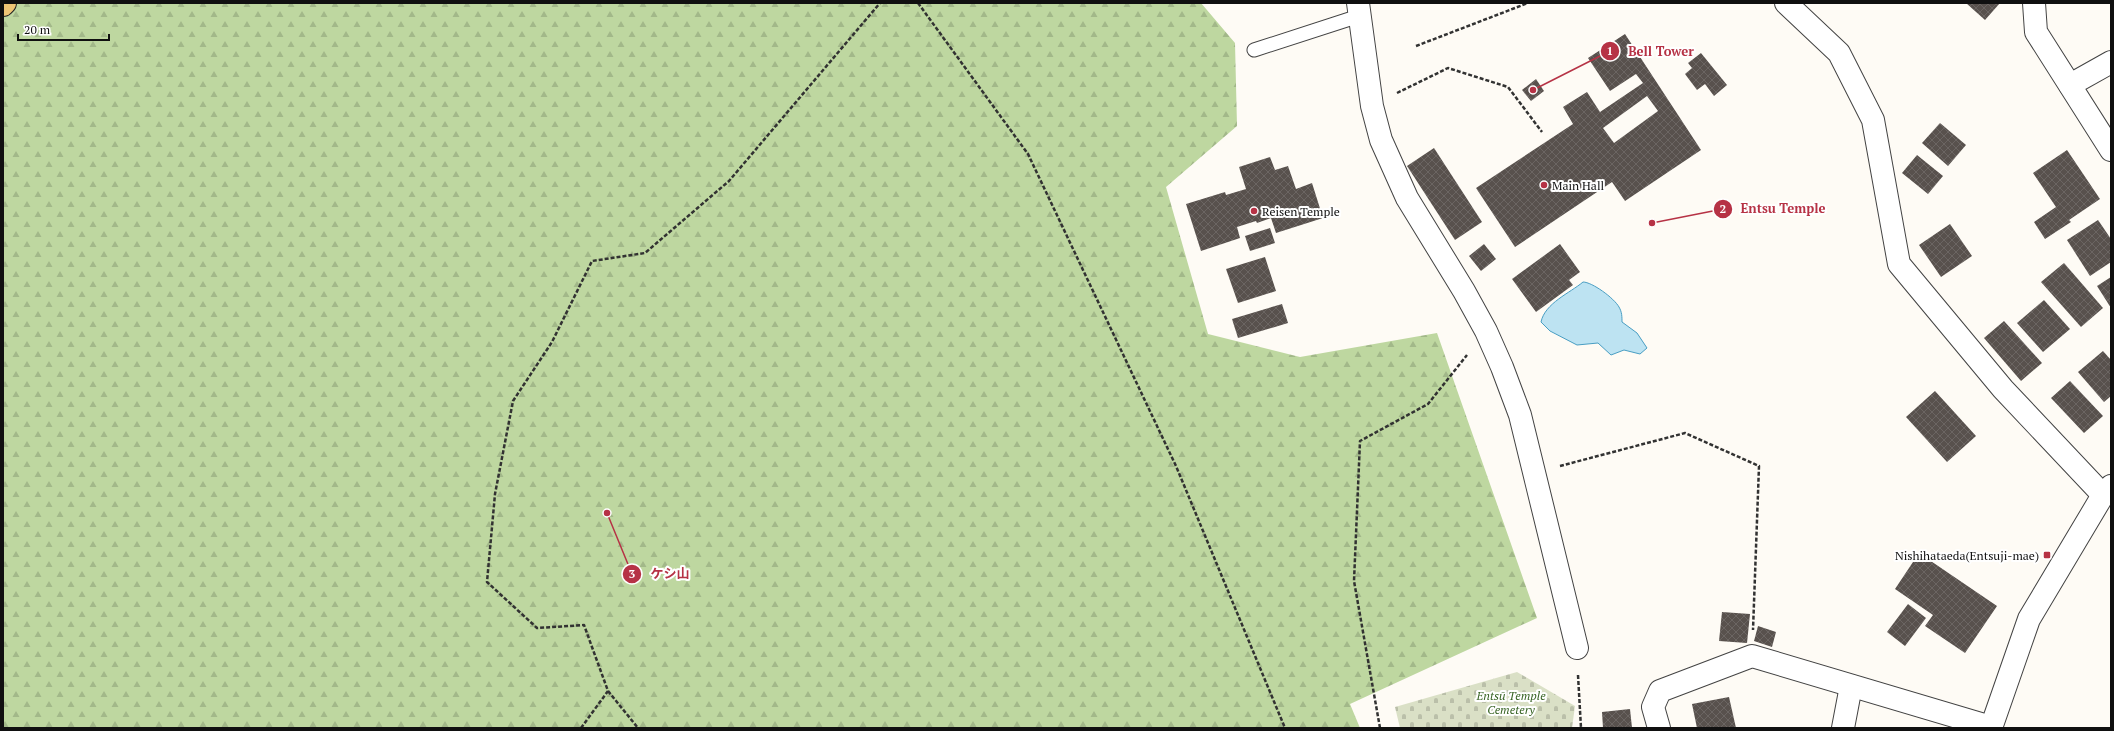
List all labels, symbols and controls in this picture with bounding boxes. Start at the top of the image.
scale bar [18,16,109,42]
text: 20 m [24,22,51,37]
callout: Bell Tower [1600,39,1702,64]
text: Bell Tower [1628,42,1694,60]
text: 1 [1607,43,1613,58]
place label: Main Hall [1552,178,1605,193]
marker: Main Hall [1539,180,1549,190]
callout: Entsu Temple [1713,196,1834,221]
text: Entsu Temple [1740,199,1826,217]
text: 2 [1720,201,1727,216]
place label: Reisen Temple [1262,204,1340,219]
marker: Reisen Temple [1249,206,1259,216]
place label: Nishihataeda(Entsuji-mae) [1895,548,2039,563]
marker: Nishihataeda(Entsuji-mae) [2042,550,2052,560]
callout: ケシ山 [622,561,697,586]
text: ケシ山 [650,564,690,582]
text: 3 [629,566,636,581]
park label: Entsū Temple Cemetery [1475,688,1546,717]

